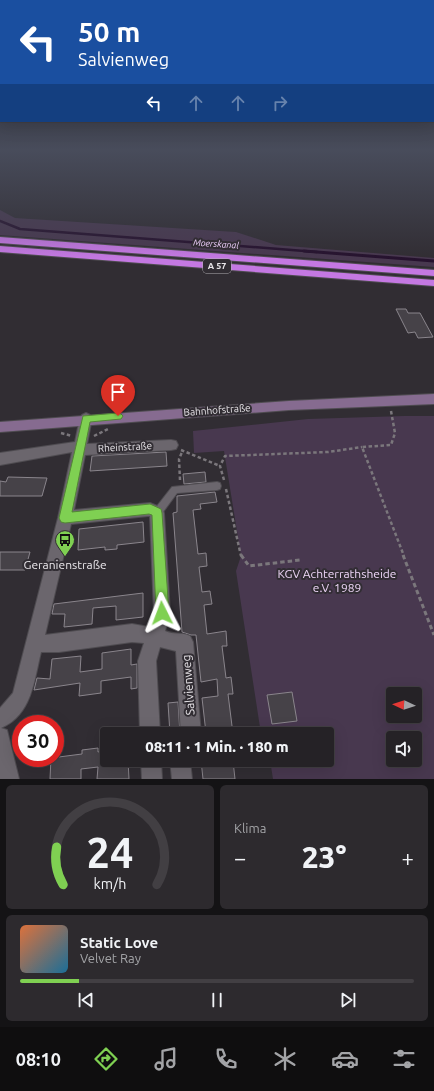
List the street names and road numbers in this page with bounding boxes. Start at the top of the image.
road number: A 57 [203,259,231,273]
street label: Bahnhofstraße [183,402,251,418]
street label: Rheinstraße [98,440,152,454]
street label: Salvienweg [179,654,197,716]

